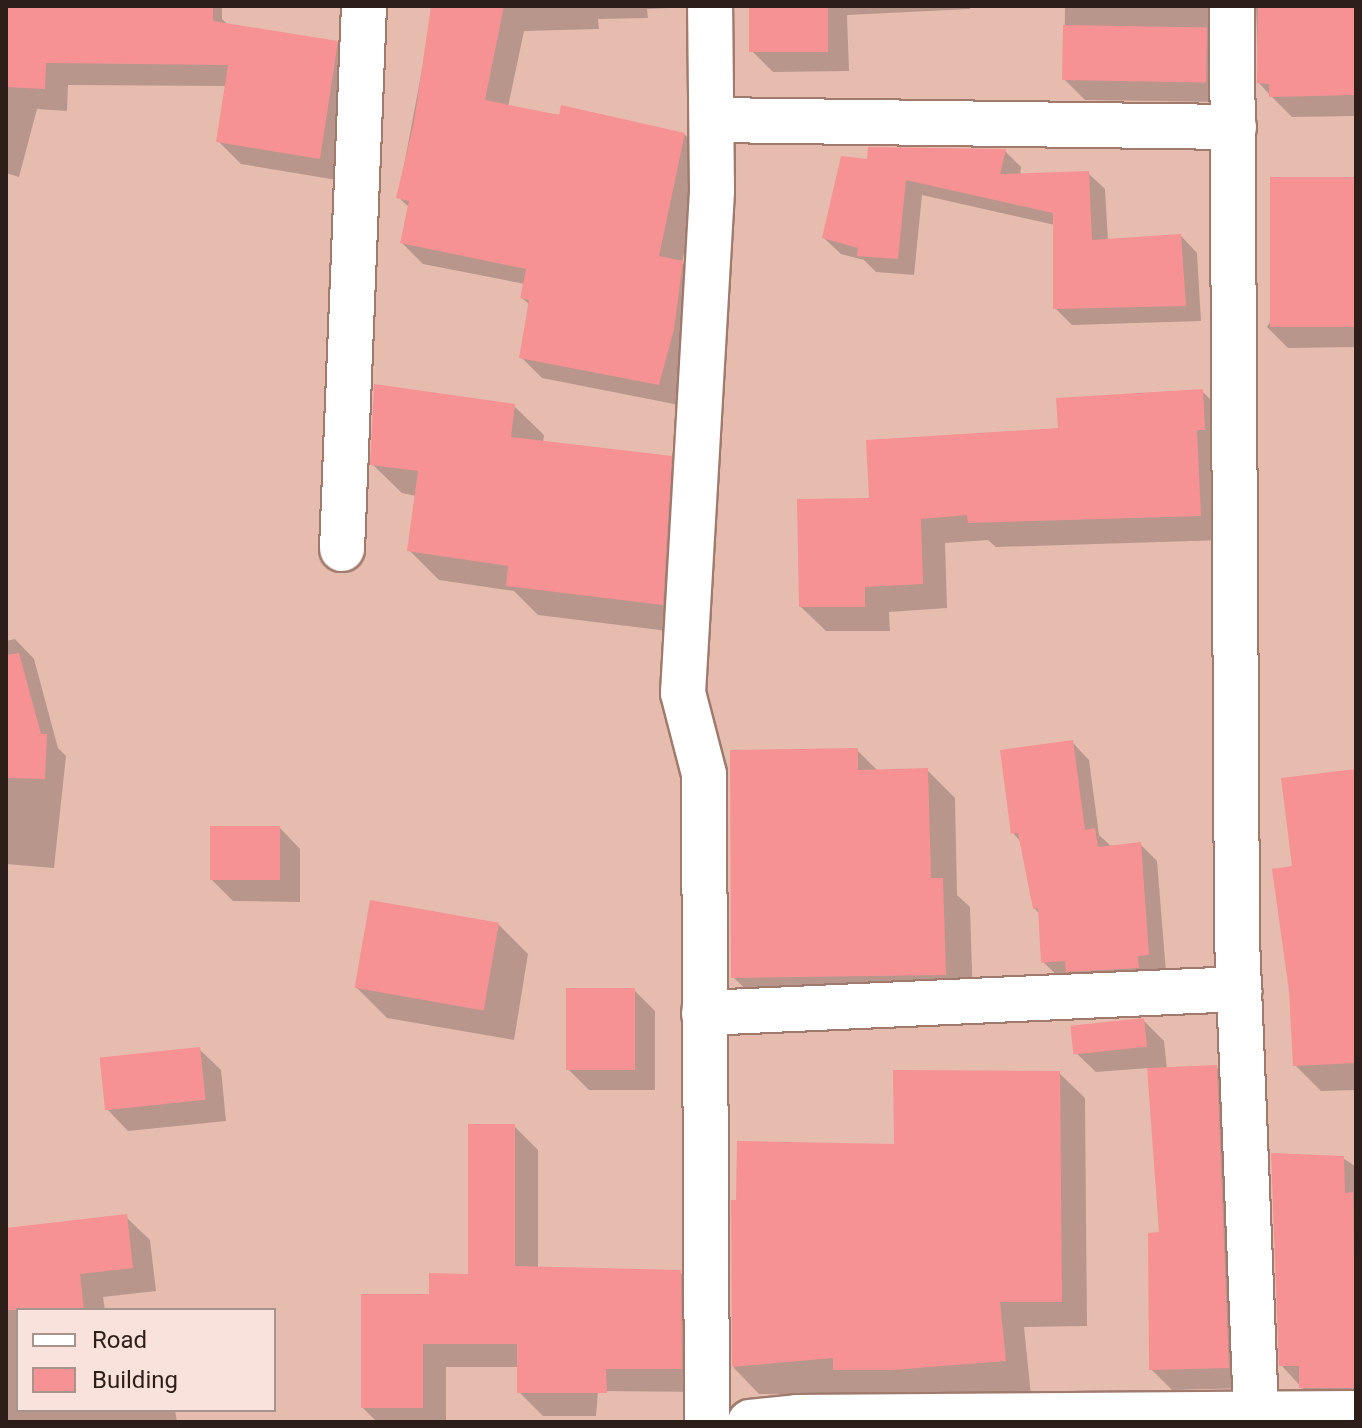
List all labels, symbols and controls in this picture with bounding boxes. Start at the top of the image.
legend [16,1308,276,1412]
text: Road [92,1326,147,1354]
text: Building [92,1366,178,1394]

